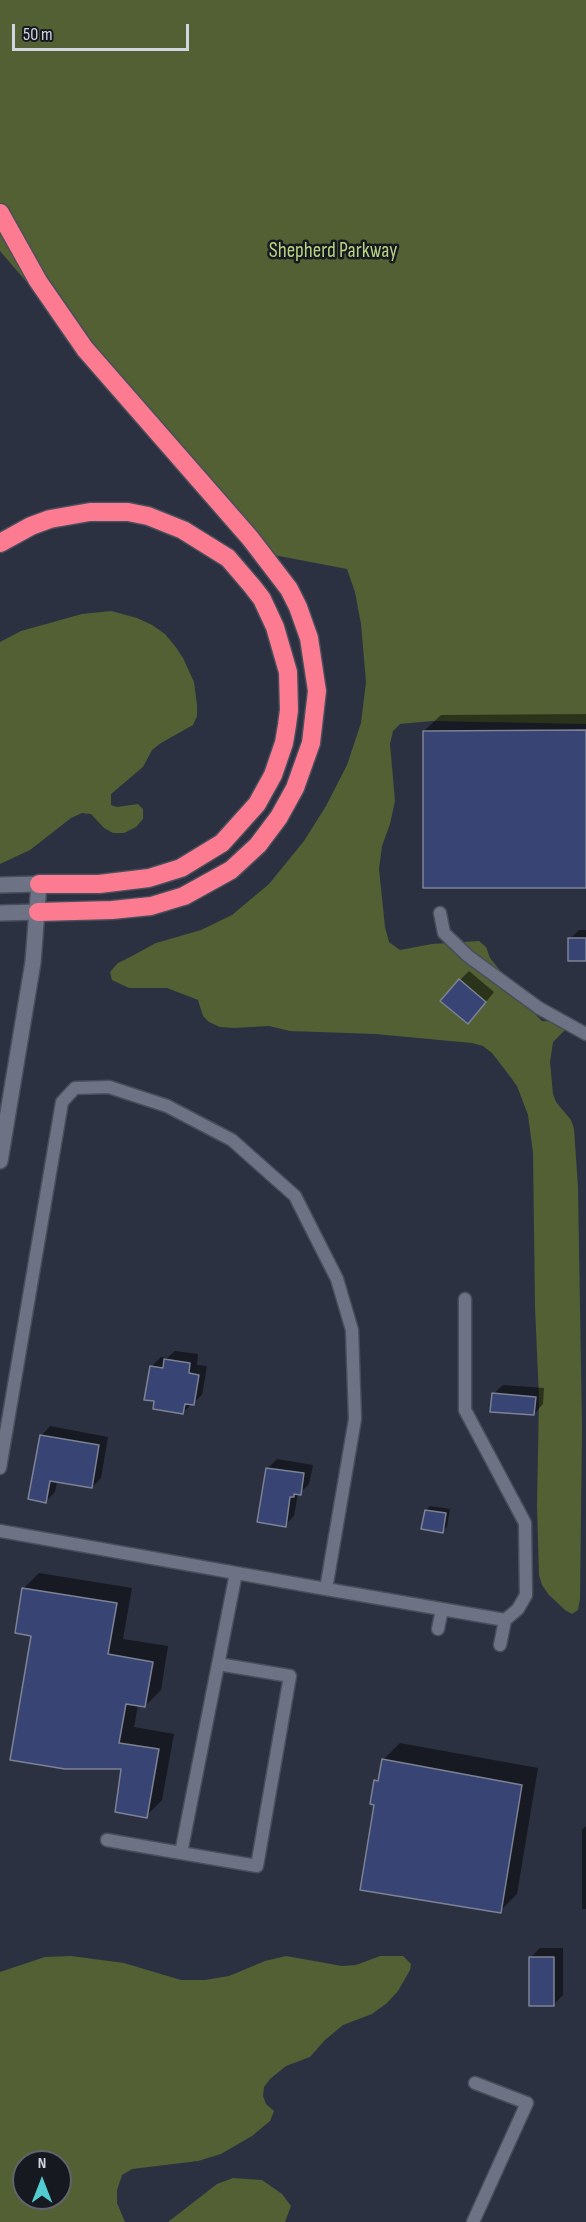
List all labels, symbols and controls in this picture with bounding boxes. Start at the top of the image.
scale bar [15,12,192,50]
text: 50 m [23,24,53,45]
park label: Shepherd Parkway [269,239,397,265]
north arrow [12,2150,72,2210]
text: N [38,2154,46,2173]

